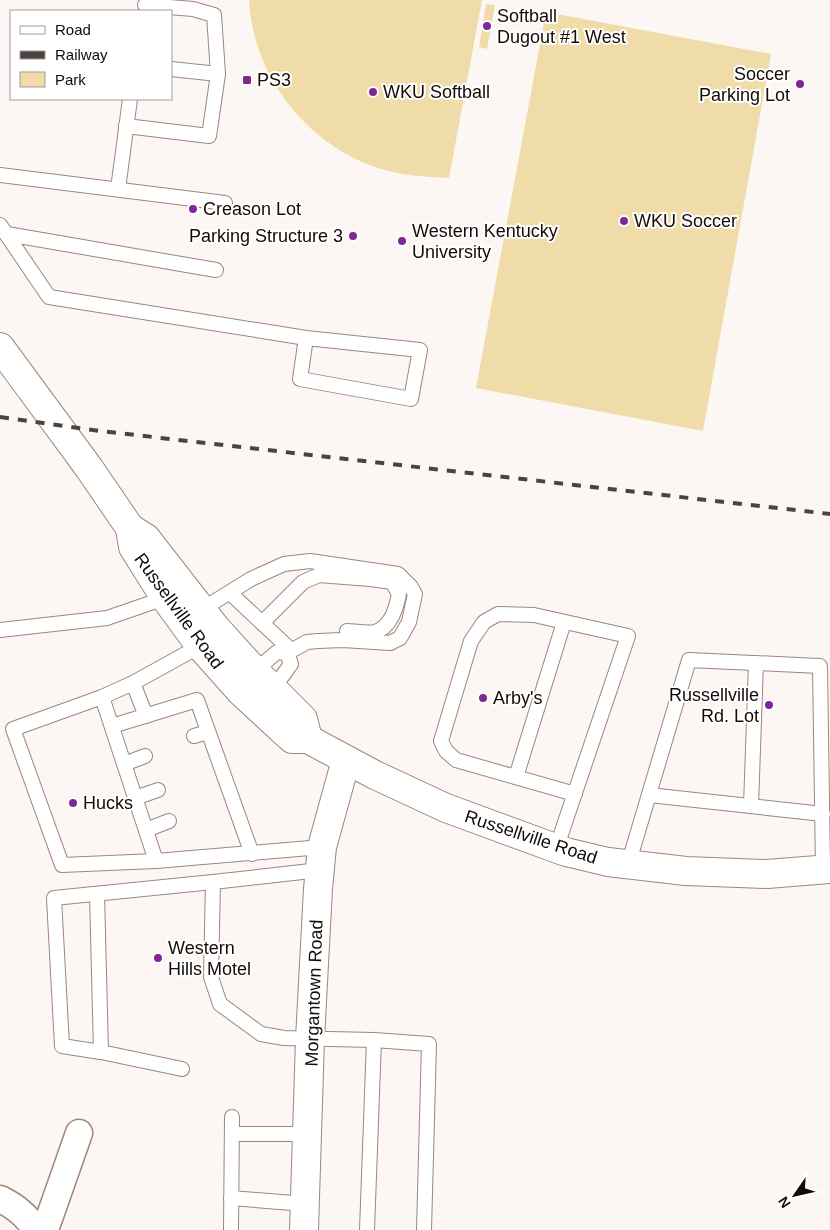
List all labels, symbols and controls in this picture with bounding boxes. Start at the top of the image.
place label: Softball Dugout #1 West [497,6,626,47]
legend [10,10,172,100]
marker: Softball Dugout #1 West [481,20,493,32]
text: Road [55,21,91,38]
text: Railway [55,46,108,63]
place label: Soccer Parking Lot [699,64,790,105]
place label: PS3 [257,70,291,90]
text: Park [55,71,86,88]
marker: PS3 [241,74,253,86]
marker: Soccer Parking Lot [794,78,806,90]
place label: WKU Softball [383,82,490,102]
marker: WKU Softball [367,86,379,98]
place label: Creason Lot [203,199,301,219]
marker: Creason Lot [187,203,199,215]
place label: WKU Soccer [634,211,737,231]
marker: WKU Soccer [618,215,630,227]
place label: Western Kentucky University [412,221,558,262]
place label: Parking Structure 3 [189,226,343,246]
marker: Parking Structure 3 [347,230,359,242]
marker: Western Kentucky University [396,235,408,247]
street label: Russellville Road [130,549,228,673]
place label: Russellville Rd. Lot [669,685,759,726]
place label: Arby's [493,688,542,708]
marker: Arby's [477,692,489,704]
marker: Russellville Rd. Lot [763,699,775,711]
place label: Hucks [83,793,133,813]
marker: Hucks [67,797,79,809]
street label: Russellville Road [462,806,600,868]
street label: Morgantown Road [301,919,327,1067]
place label: Western Hills Motel [168,938,251,979]
marker: Western Hills Motel [152,952,164,964]
north arrow [770,1170,820,1220]
text: N [775,1194,794,1211]

